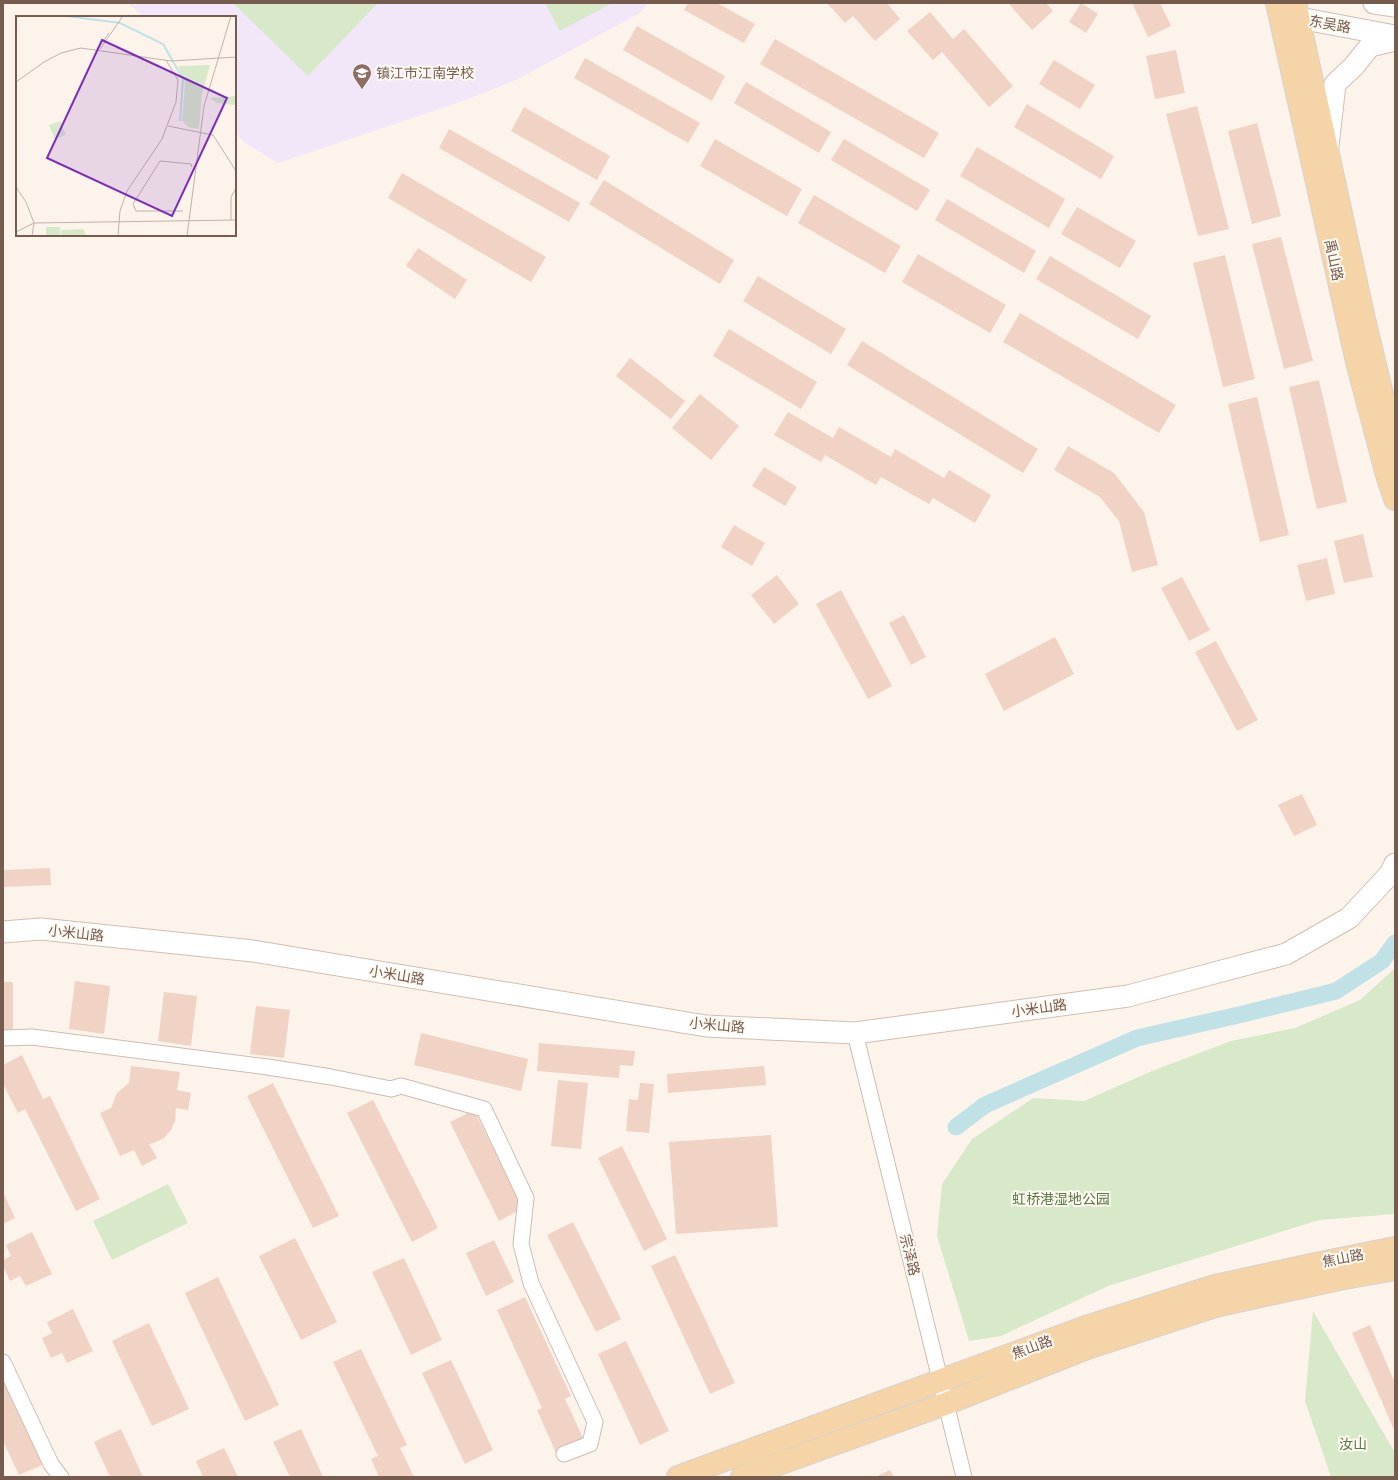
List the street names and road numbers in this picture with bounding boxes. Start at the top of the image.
street label: 东吴路 [1308,12,1352,37]
street label: 禹山路 [1321,238,1346,282]
street label: 小米山路 [47,922,105,945]
street label: 小米山路 [368,963,426,988]
street label: 小米山路 [1010,996,1068,1021]
street label: 小米山路 [688,1015,746,1036]
street label: 宗泽路 [896,1233,923,1278]
street label: 焦山路 [1321,1246,1365,1271]
street label: 焦山路 [1010,1332,1055,1363]

